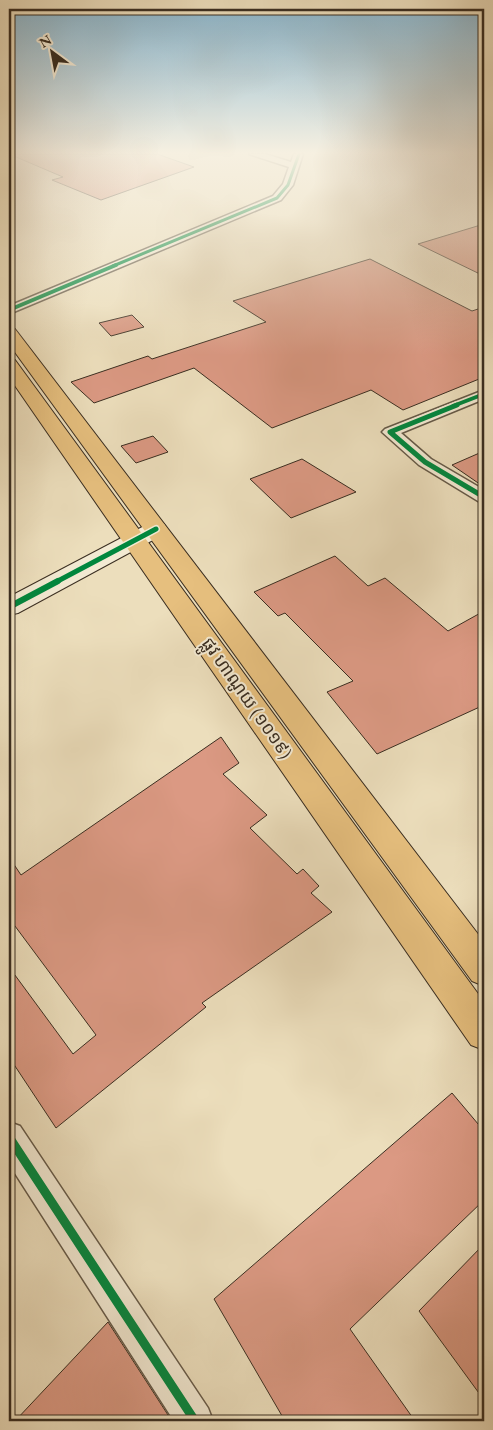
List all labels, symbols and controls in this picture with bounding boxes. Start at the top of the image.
north arrow [28,28,78,78]
text: N [36,30,55,52]
street label: ផ្លូវ ហាណូយ (១០១៩) [193,633,298,766]

